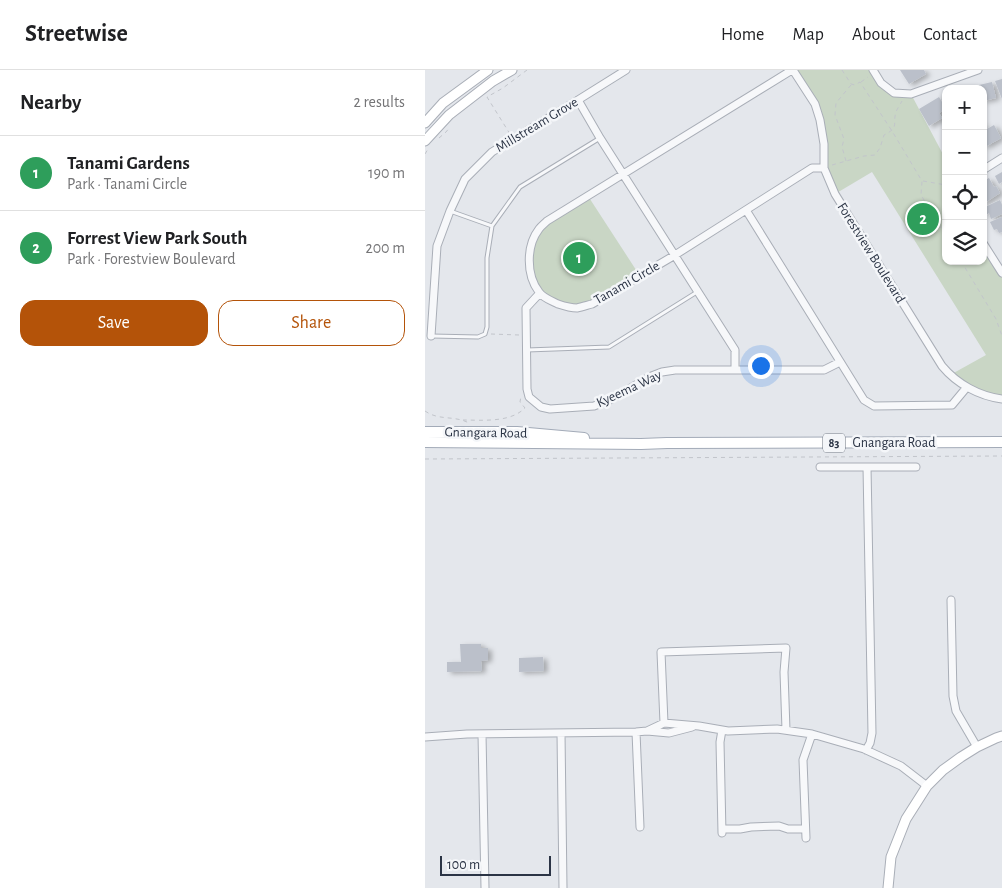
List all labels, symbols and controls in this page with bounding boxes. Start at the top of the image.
text: Streetwise [25,22,128,46]
text: Home [721,26,764,44]
text: Map [792,26,824,44]
text: About [852,26,895,44]
text: Contact [923,26,977,44]
map controls [942,85,987,265]
button: + [942,85,987,130]
text: Nearby [20,92,81,113]
text: 2 results [353,94,405,110]
street label: Millstream Grove [493,95,581,155]
button: − [942,130,987,175]
text: Tanami Gardens [67,154,190,173]
text: 1 [33,165,39,181]
text: 190 m [368,165,405,181]
button: locate [942,175,987,220]
text: Park · Tanami Circle [67,176,187,192]
street label: Forestview Boulevard [834,200,908,306]
pin: 2 [907,200,939,238]
button: layers [942,220,987,265]
text: Forrest View Park South [67,229,247,248]
pin: 1 [563,239,595,277]
text: 2 [32,240,40,256]
text: 200 m [365,240,405,256]
text: Park · Forestview Boulevard [67,251,236,267]
street label: Tanami Circle [592,259,662,307]
button: Save [20,300,208,346]
button: Share [218,300,405,346]
your location [748,353,774,379]
street label: Kyeema Way [594,368,664,410]
street label: Gnangara Road [444,425,528,441]
road number: 83 [823,433,845,452]
street label: Gnangara Road [853,436,935,450]
scale bar [440,853,551,876]
text: 100 m [447,858,480,872]

